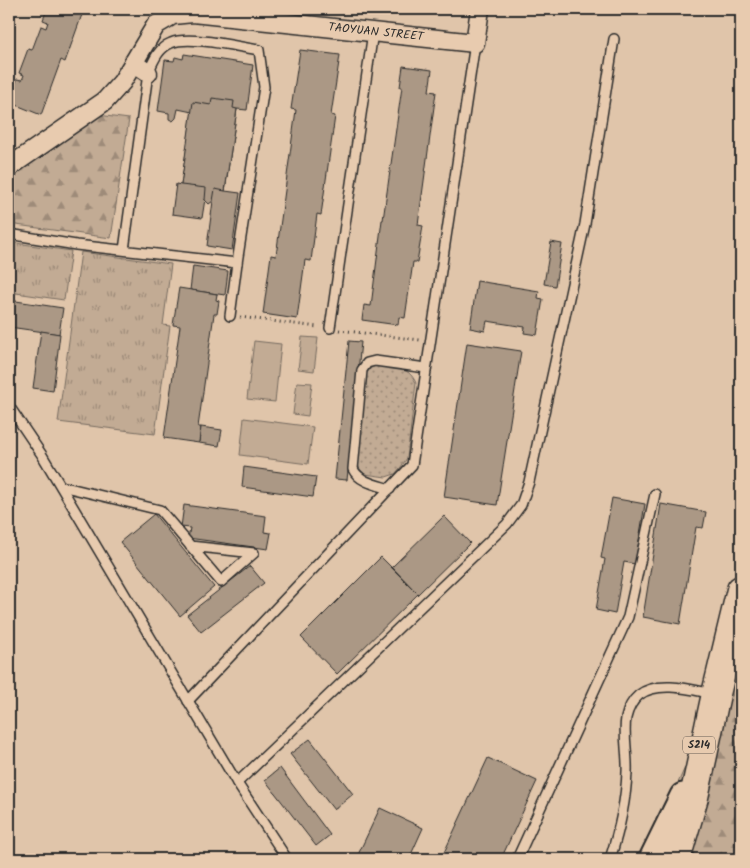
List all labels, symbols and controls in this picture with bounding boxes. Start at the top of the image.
street label: TAOYUAN STREET [327,18,426,47]
road number: S214 [683,736,715,754]

